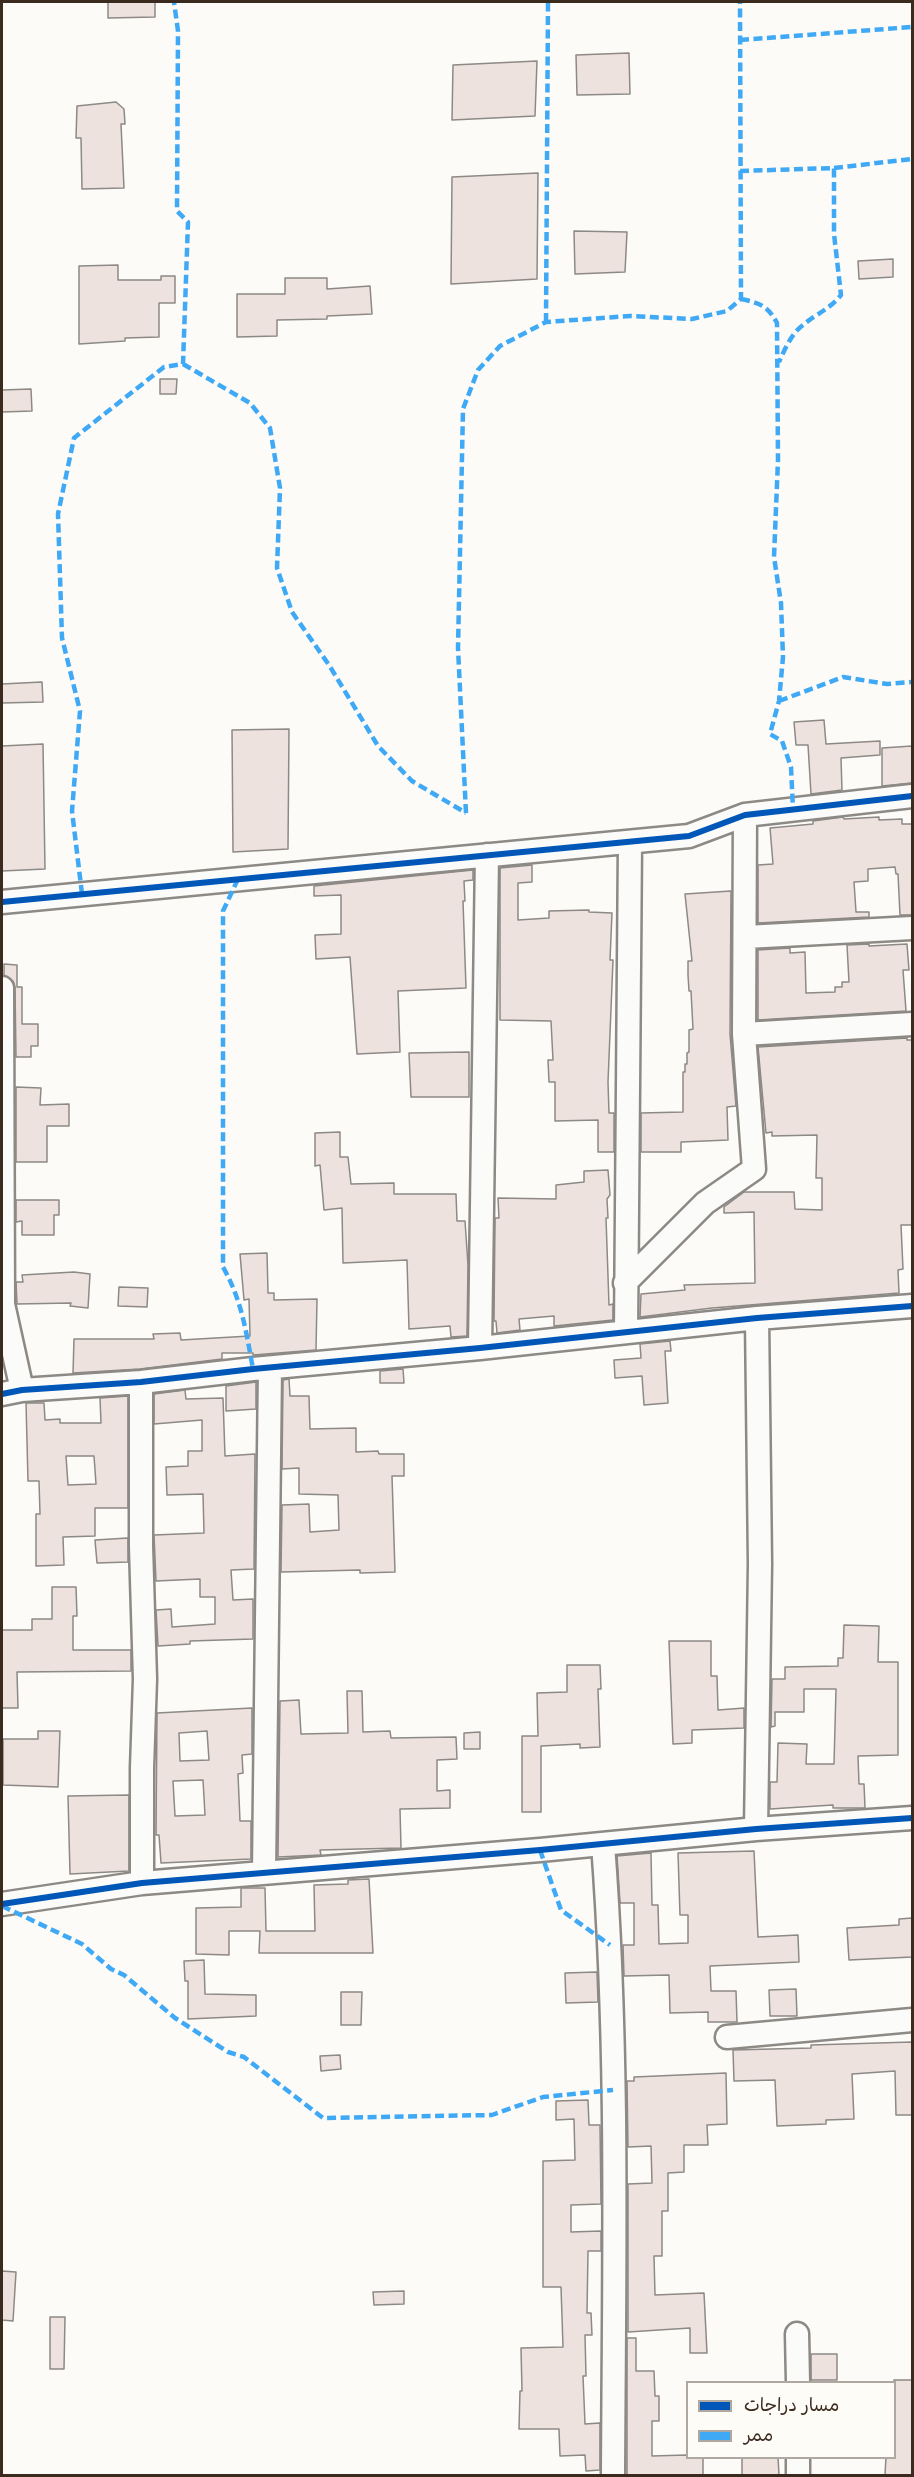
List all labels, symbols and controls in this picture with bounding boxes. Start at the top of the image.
legend [686,2381,896,2459]
text: مسار دراجات [744,2395,839,2416]
text: ممر [744,2425,773,2446]

